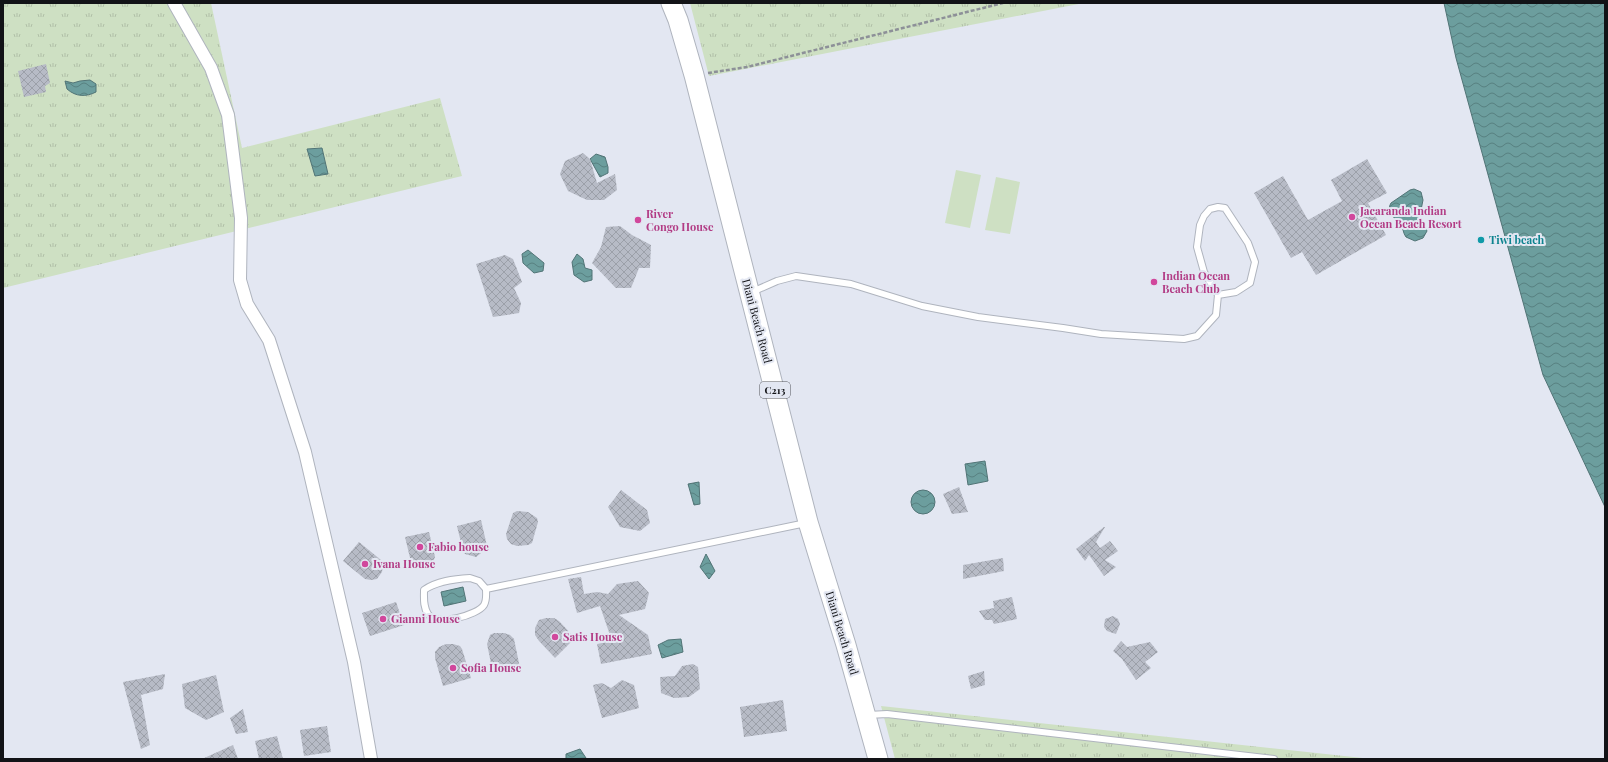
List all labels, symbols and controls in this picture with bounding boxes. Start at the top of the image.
place label: Jacaranda Indian Ocean Beach Resort [1359,203,1462,231]
place label: River Congo House [646,206,714,234]
marker: Jacaranda Indian Ocean Beach Resort [1347,212,1357,222]
marker: River Congo House [633,215,643,225]
place label: Tiwi beach [1489,232,1545,247]
marker: Tiwi beach [1476,235,1486,245]
place label: Indian Ocean Beach Club [1162,268,1230,296]
street label: Diani Beach Road [739,277,776,365]
marker: Indian Ocean Beach Club [1149,277,1159,287]
road number: C213 [760,382,790,398]
place label: Fabio house [428,539,489,554]
marker: Fabio house [415,542,425,552]
place label: Ivana House [373,556,436,571]
marker: Ivana House [360,559,370,569]
street label: Diani Beach Road [823,589,862,677]
place label: Gianni House [391,611,460,626]
marker: Gianni House [378,614,388,624]
place label: Satis House [563,629,623,644]
marker: Satis House [550,632,560,642]
place label: Sofia House [461,660,522,675]
marker: Sofia House [448,663,458,673]

